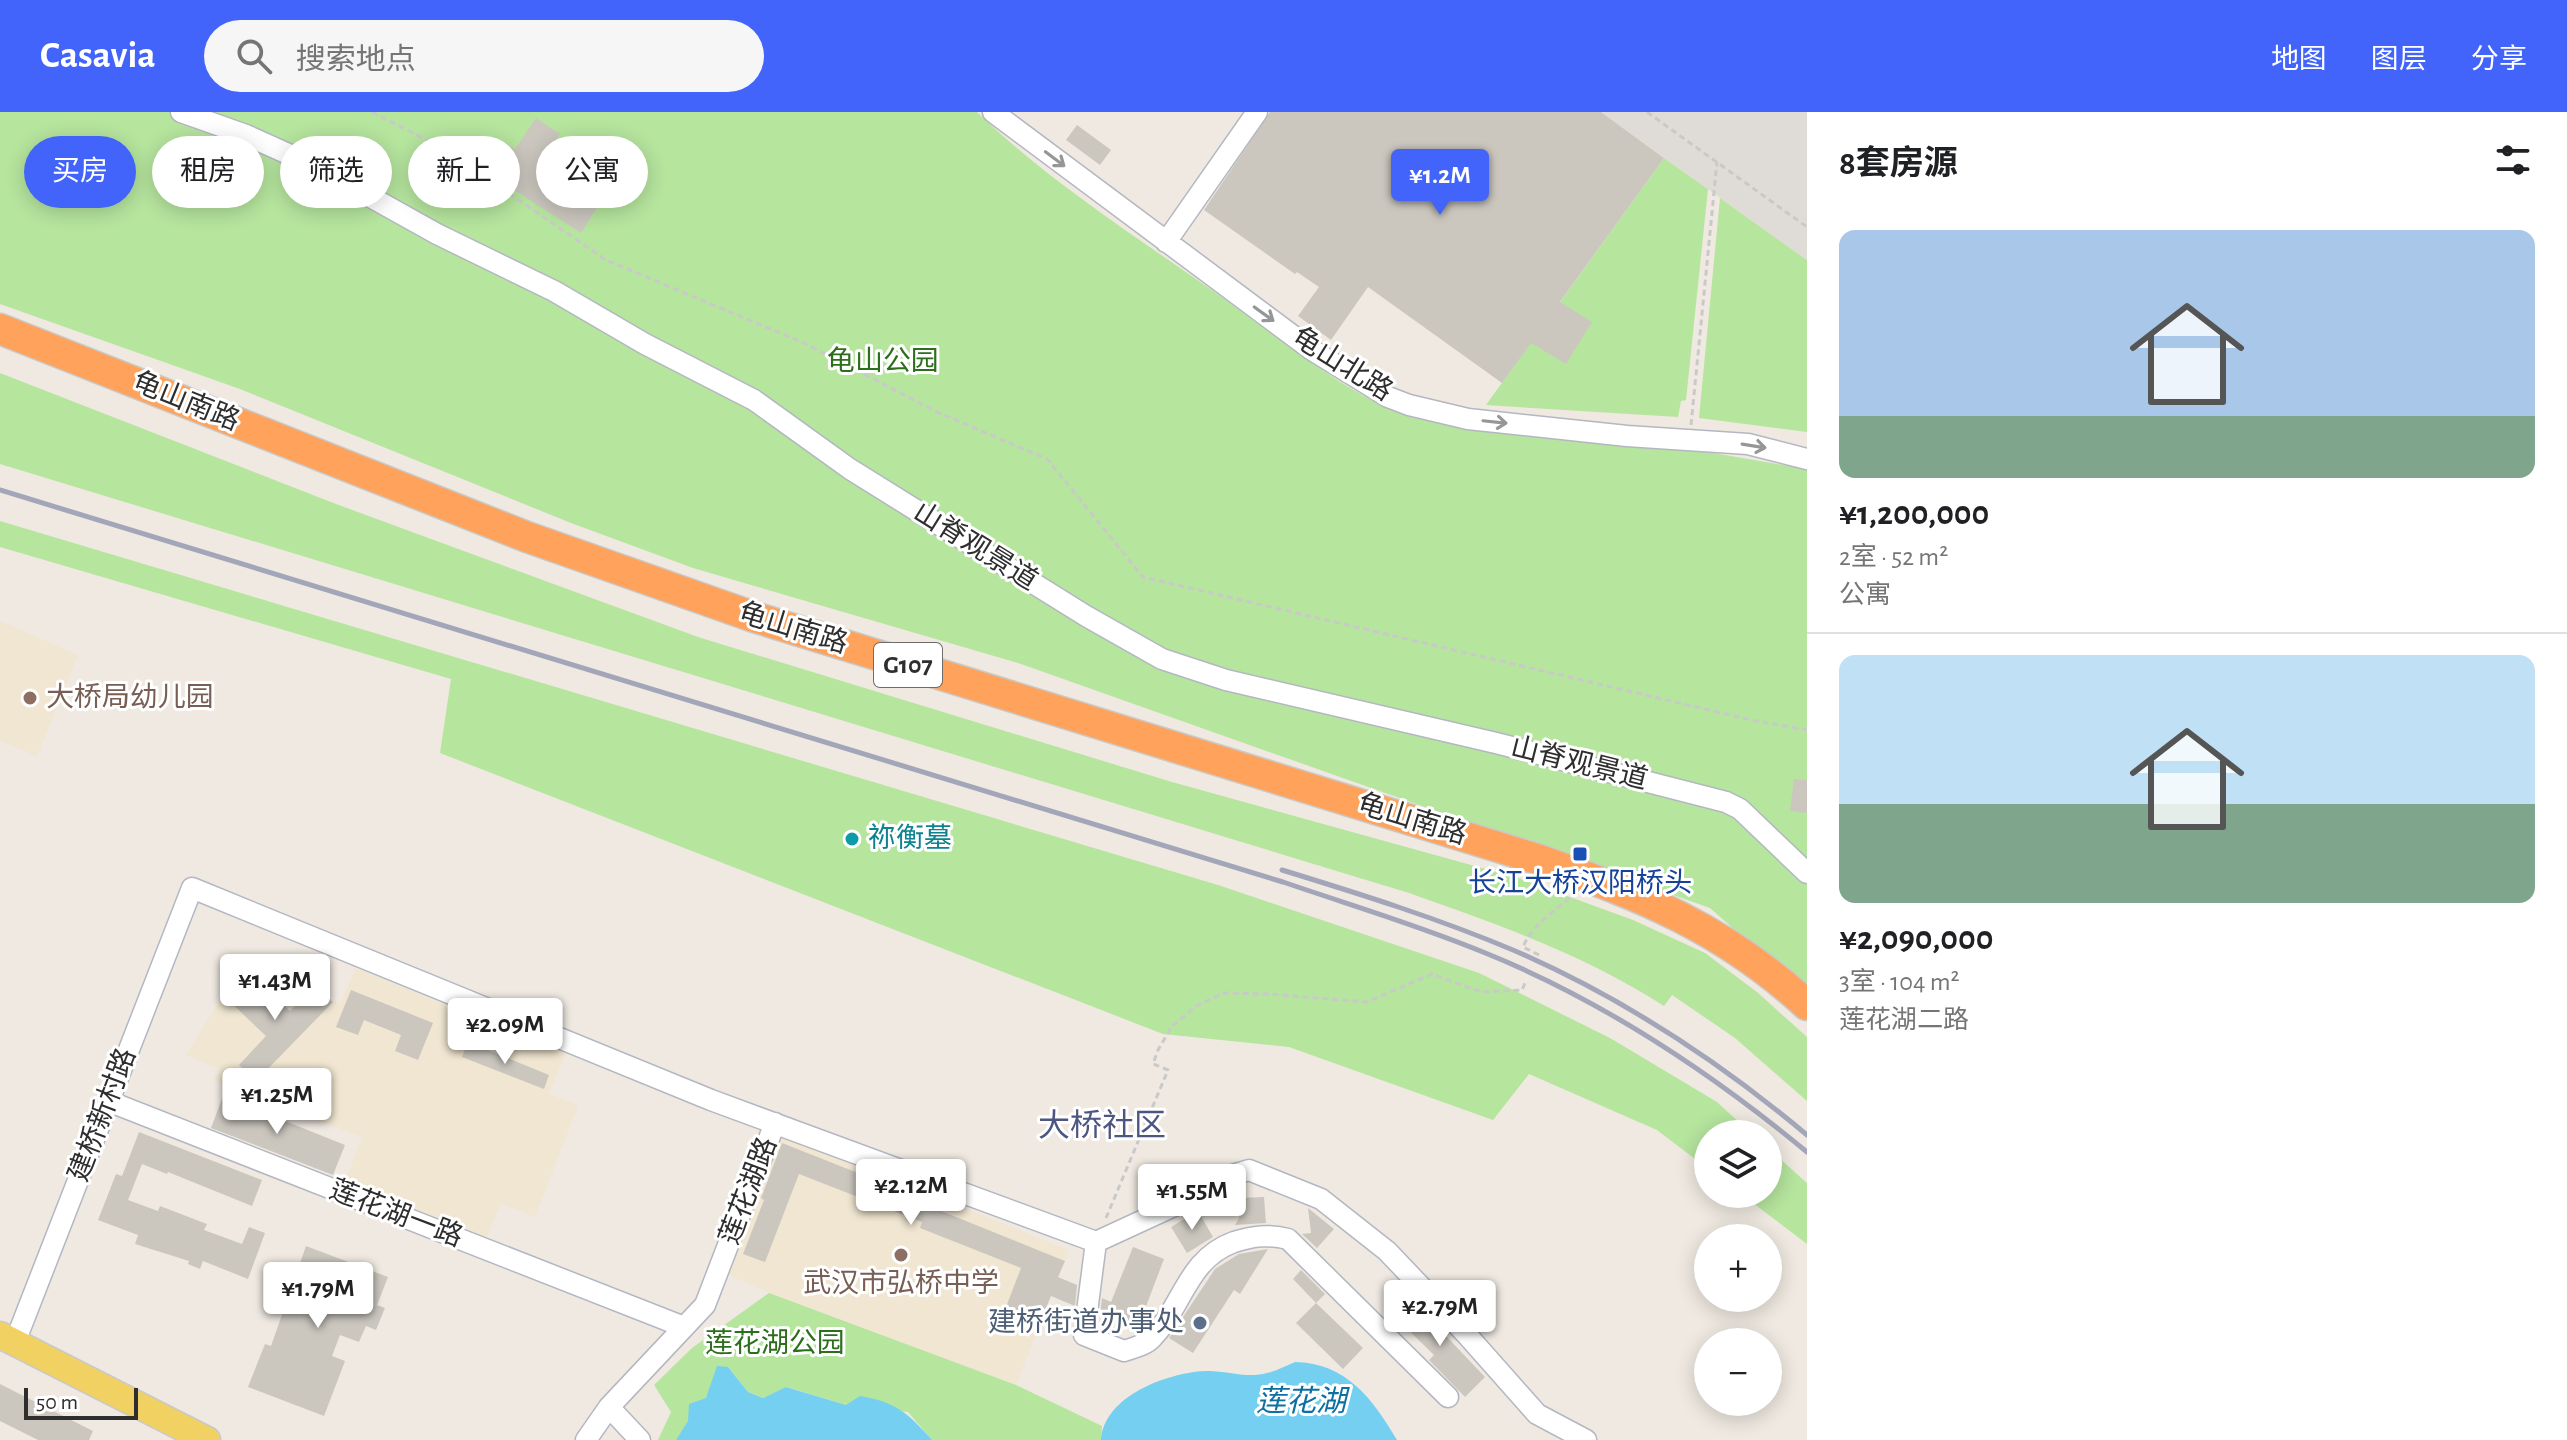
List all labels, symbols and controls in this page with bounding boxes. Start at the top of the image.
search box [204,20,764,92]
icon: search [232,34,276,78]
text: Casavia [40,37,156,75]
text: 搜索地点 [296,45,416,75]
text: 地图 [2271,46,2327,74]
text: 图层 [2371,46,2427,74]
text: 分享 [2471,46,2527,74]
chip: 买房 [24,136,136,208]
chip: 租房 [152,136,264,208]
chip: 筛选 [280,136,392,208]
chip: 新上 [408,136,520,208]
chip: 公寓 [536,136,648,208]
icon: filters [2491,138,2535,182]
text: 8套房源 [1839,147,1958,181]
pin: ¥1.2M [1384,149,1496,217]
one-way arrow [1044,151,1065,168]
text: ¥1.2M [1409,162,1471,188]
icon: home [2115,282,2259,426]
one-way arrow [1252,306,1274,322]
street label: 龟山北路 [1287,322,1398,407]
park label: 龟山公园 [827,346,939,376]
street label: 龟山南路 [129,366,244,436]
one-way arrow [1481,414,1508,429]
one-way arrow [1741,439,1766,454]
street label: 山脊观景道 [908,496,1043,596]
text: ¥1,200,000 [1839,497,1989,531]
text: 2室 · 52 m² [1839,544,1948,570]
text: 公寓 [1839,582,1891,608]
street label: 龟山南路 [735,597,851,659]
road number: G107 [874,643,942,687]
place label: 大桥局幼儿园 [46,682,214,712]
marker: 大桥局幼儿园 [21,689,39,707]
icon: home [2115,707,2259,851]
street label: 山脊观景道 [1508,732,1651,795]
street label: 龟山南路 [1354,788,1470,850]
place label: 祢衡墓 [868,823,952,853]
marker: 祢衡墓 [843,830,861,848]
marker: 长江大桥汉阳桥头 [1571,845,1589,863]
place label: 长江大桥汉阳桥头 [1468,868,1692,898]
text: ¥2,090,000 [1839,922,1993,956]
pin: ¥1.43M [210,954,340,1022]
text: ¥1.43M [238,967,312,993]
text: 3室 · 104 m² [1839,969,1960,995]
pin: ¥2.09M [440,998,570,1066]
text: 莲花湖二路 [1839,1007,1969,1033]
text: ¥2.09M [466,1011,544,1037]
street label: 建桥新村路 [63,1044,141,1185]
pin: ¥1.25M [212,1068,342,1136]
text: ¥1.25M [240,1081,314,1107]
district label: 大桥社区 [1038,1108,1166,1142]
map controls [1694,1120,1782,1416]
button: layers [1694,1120,1782,1208]
street label: 莲花湖路 [714,1133,782,1248]
pin: ¥2.12M [846,1159,976,1227]
pin: ¥1.55M [1127,1164,1257,1232]
text: ¥2.12M [874,1172,948,1198]
street label: 莲花湖一路 [326,1174,467,1252]
text: ¥1.55M [1156,1177,1228,1203]
button: + [1694,1224,1782,1312]
marker: 武汉市弘桥中学 [892,1246,910,1264]
pin: ¥1.79M [253,1262,383,1330]
place label: 武汉市弘桥中学 [803,1268,999,1298]
text: ¥1.79M [281,1275,355,1301]
pin: ¥2.79M [1375,1280,1505,1348]
text: ¥2.79M [1402,1293,1478,1319]
place label: 建桥街道办事处 [988,1307,1184,1337]
marker: 建桥街道办事处 [1191,1314,1209,1332]
park label: 莲花湖公园 [705,1328,845,1358]
button: − [1694,1328,1782,1416]
scale bar [24,1384,138,1420]
water label: 莲花湖 [1256,1385,1350,1417]
text: 50 m [36,1391,78,1413]

